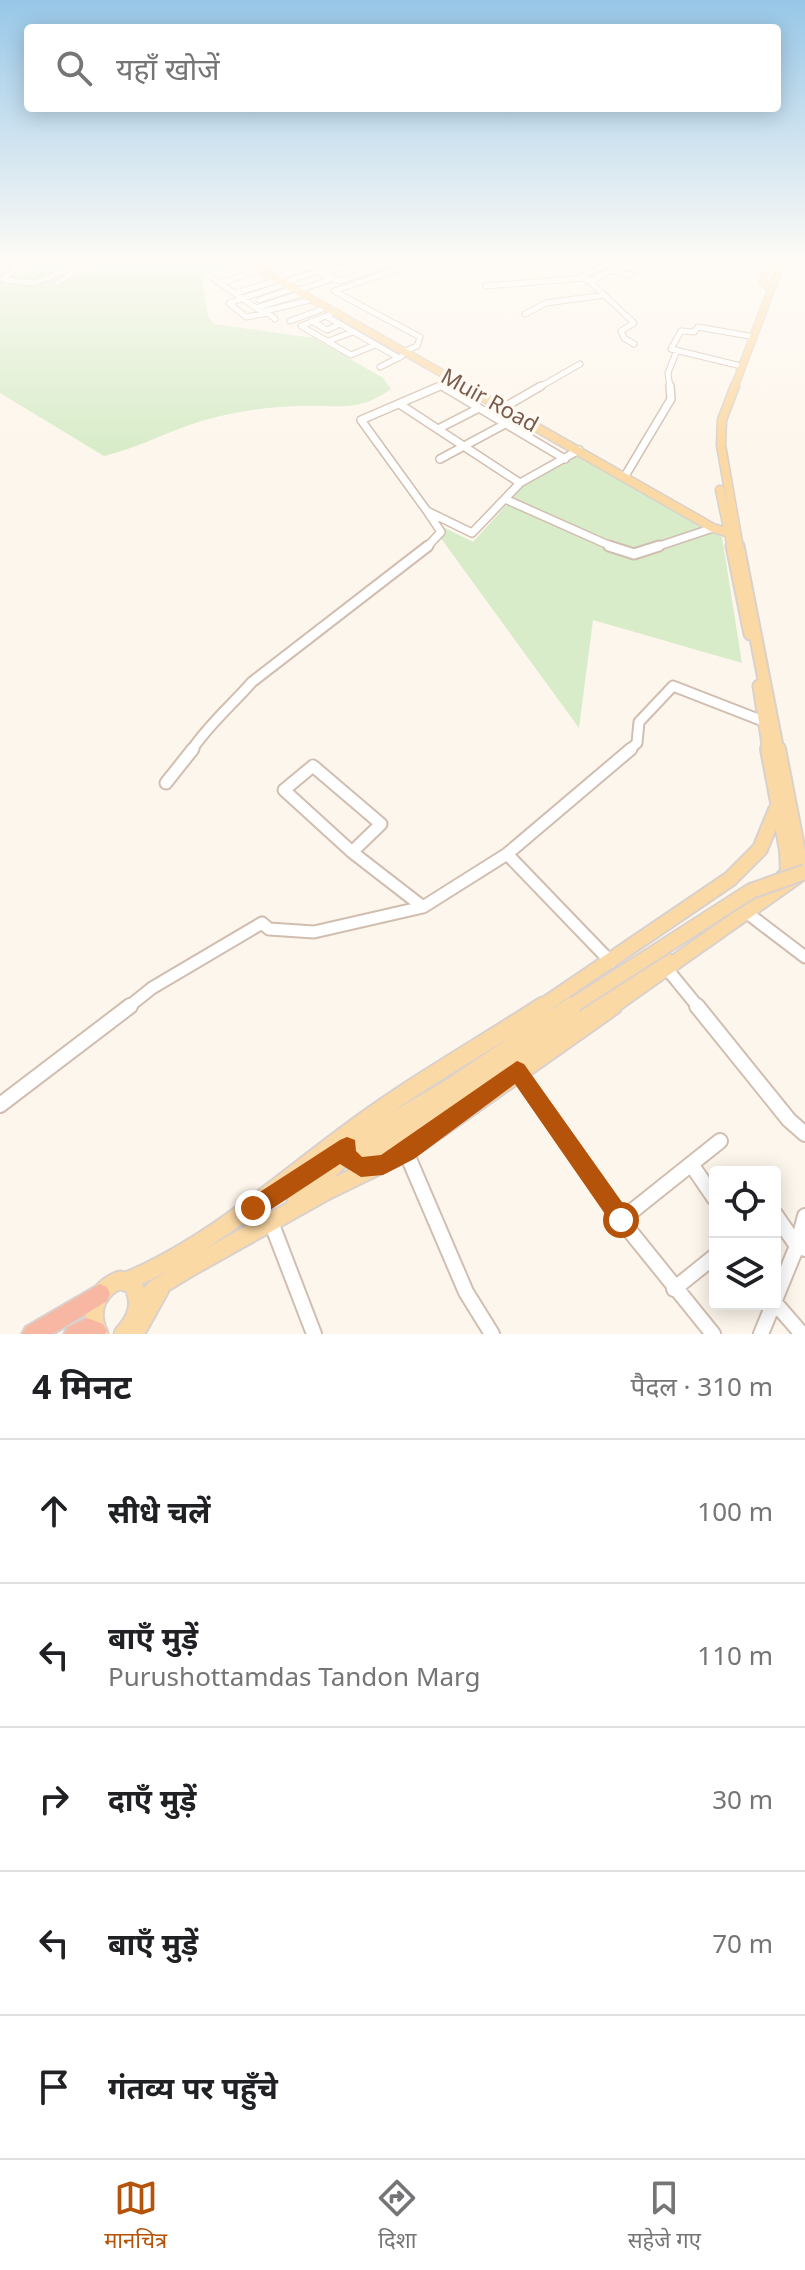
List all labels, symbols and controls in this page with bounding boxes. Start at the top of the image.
search box [24,24,781,112]
icon: search [52,46,96,90]
text: यहाँ खोजें [116,48,219,89]
street label: Muir Road [436,360,545,438]
map controls [709,1166,781,1310]
button: locate [709,1166,781,1238]
route end [235,1190,271,1226]
route start [603,1202,639,1238]
button: layers [709,1238,781,1310]
text: 4 मिनट [32,1363,132,1409]
text: पैदल · 310 m [631,1368,773,1404]
icon: ahead [32,1489,76,1533]
text: सीधे चलें [108,1491,210,1532]
text: 100 m [697,1493,773,1529]
text: बाएँ मुड़ें [108,1617,198,1658]
icon: left [32,1633,76,1677]
text: 110 m [697,1637,773,1673]
text: Purushottamdas Tandon Marg [108,1658,481,1694]
icon: right [32,1777,76,1821]
text: दाएँ मुड़ें [108,1779,196,1820]
text: 30 m [712,1781,773,1817]
icon: left [32,1921,76,1965]
text: बाएँ मुड़ें [108,1923,198,1964]
text: 70 m [712,1925,773,1961]
icon: arrive [32,2065,76,2109]
text: गंतव्य पर पहुँचे [108,2067,278,2108]
tab: मानचित्र [104,2176,167,2254]
tab: दिशा [375,2176,419,2254]
tab: सहेजे गए [628,2176,701,2254]

